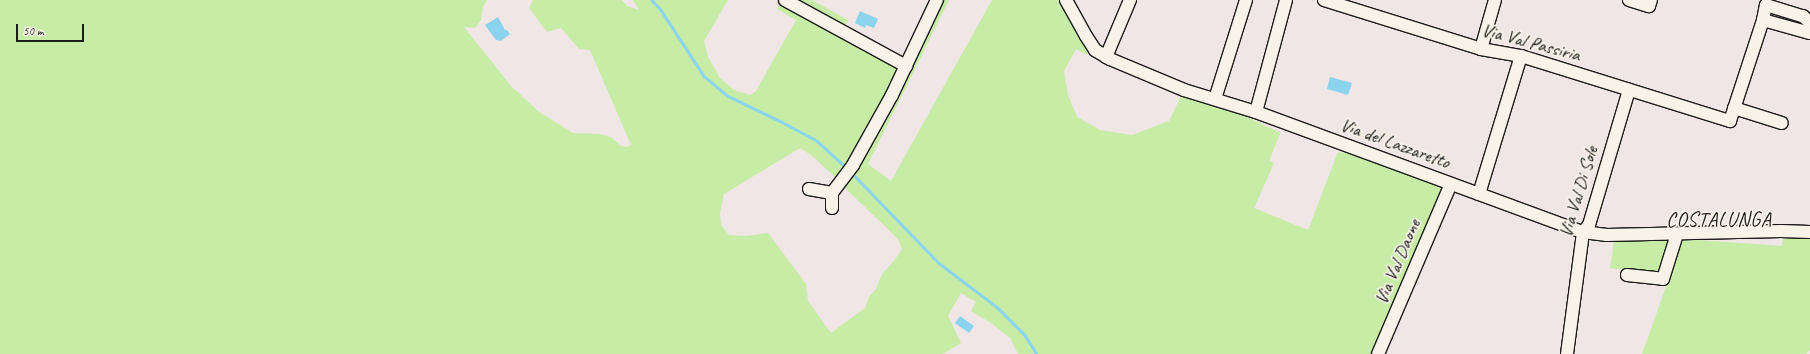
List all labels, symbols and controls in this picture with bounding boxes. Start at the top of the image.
scale bar [18,16,86,42]
street label: Via Val Passiria [1479,19,1583,67]
text: 50 m [23,23,43,39]
street label: Via del Lazzaretto [1337,114,1453,174]
street label: Via Val Di Sole [1554,144,1604,240]
district label: COSTALUNGA [1666,207,1772,231]
street label: Via Val Daone [1370,216,1426,308]

